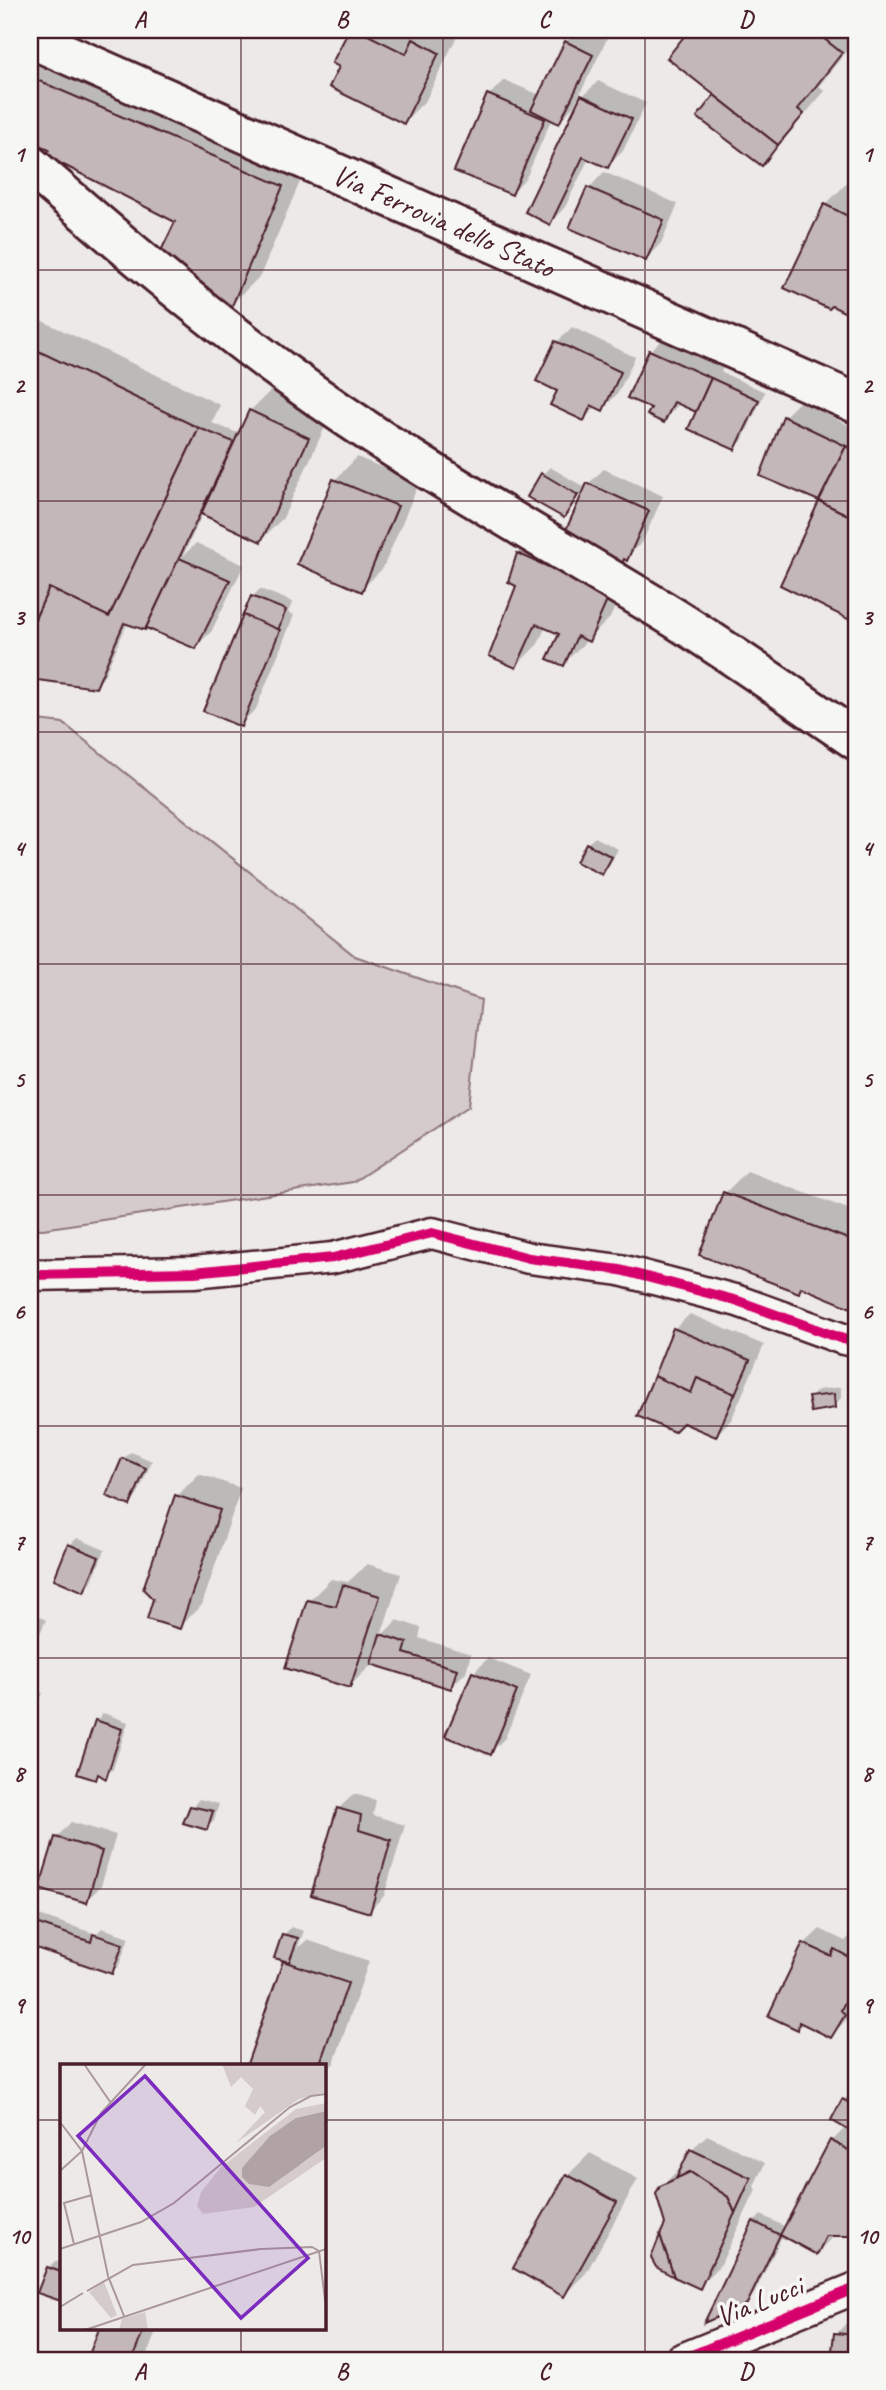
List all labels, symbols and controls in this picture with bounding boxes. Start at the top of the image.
text: A [134,5,148,34]
text: B [336,5,350,34]
text: C [539,5,553,34]
text: D [739,5,755,34]
text: 1 [14,140,27,169]
text: 1 [862,140,875,169]
street label: Via Ferrovia dello Stato [327,155,561,287]
text: 2 [14,371,27,400]
text: 2 [862,371,875,400]
text: 3 [14,603,27,632]
text: 3 [862,603,875,632]
text: 4 [14,834,27,863]
text: 4 [862,834,875,863]
text: 5 [14,1065,26,1094]
text: 5 [862,1065,874,1094]
text: 6 [14,1297,27,1326]
text: 6 [862,1297,875,1326]
text: 7 [14,1528,27,1557]
text: 7 [862,1528,875,1557]
text: 8 [14,1759,27,1788]
text: 8 [862,1759,875,1788]
text: 9 [14,1991,27,2020]
text: 9 [862,1991,875,2020]
inset map [60,2064,326,2330]
text: 10 [9,2222,32,2251]
text: 10 [857,2222,880,2251]
street label: Via Lucci [710,2265,811,2336]
text: A [134,2357,148,2386]
text: B [336,2357,350,2386]
text: C [539,2357,553,2386]
text: D [739,2357,755,2386]

